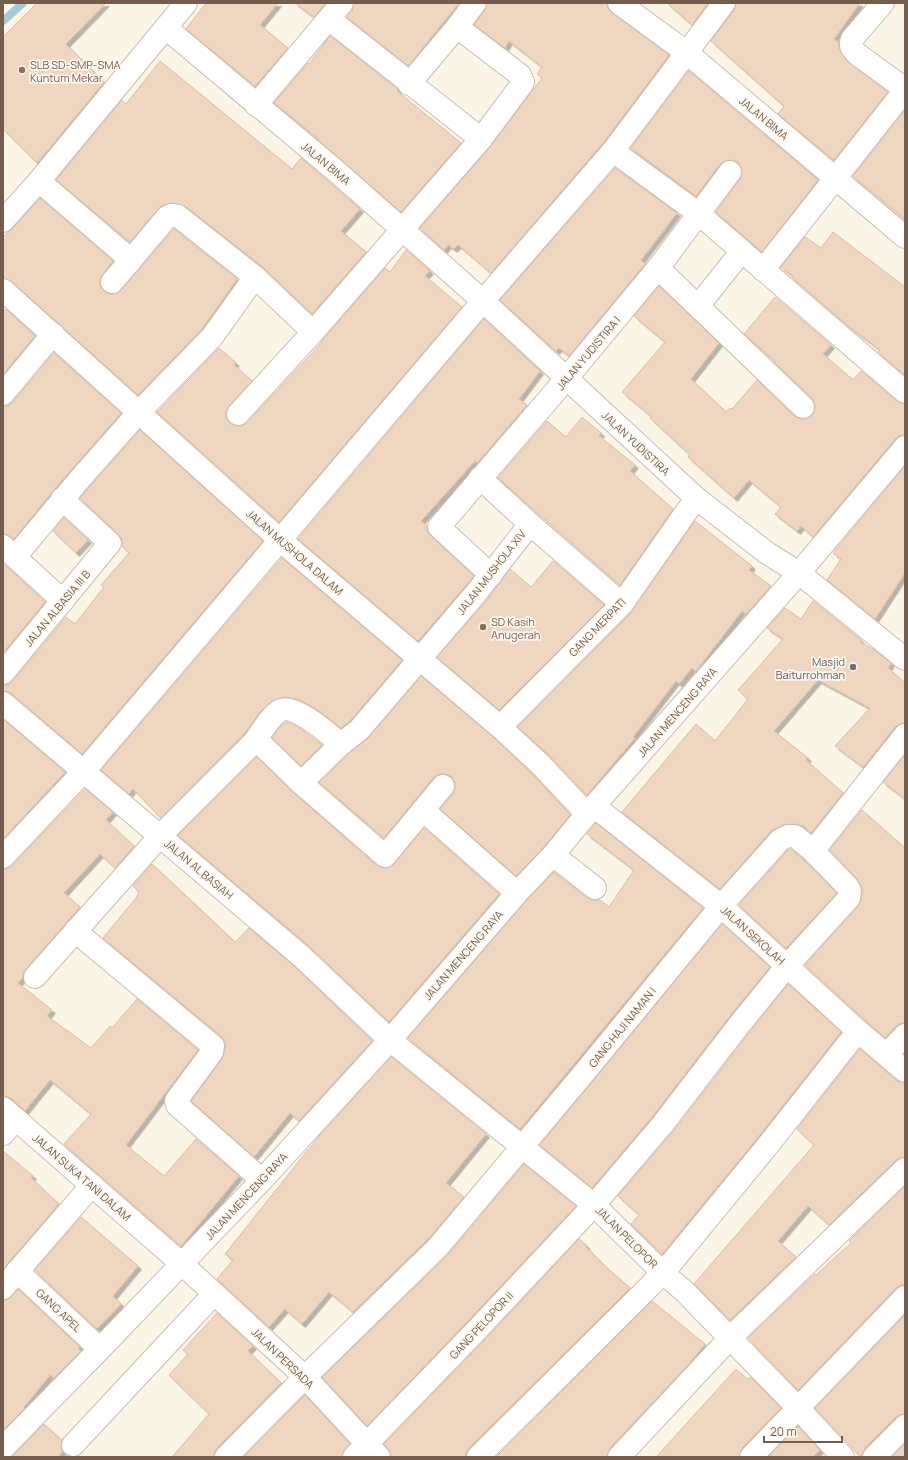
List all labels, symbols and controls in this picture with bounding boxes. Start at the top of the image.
place label: SLB SD-SMP-SMA Kuntum Mekar [30,57,120,85]
marker: SLB SD-SMP-SMA Kuntum Mekar [17,65,27,75]
street label: JALAN BIMA [736,93,792,143]
street label: JALAN BIMA [298,138,354,188]
street label: JALAN YUDISTIRA I [553,313,623,393]
street label: JALAN YUDISTIRA [599,408,673,478]
street label: JALAN MUSHOLA DALAM [243,506,347,598]
street label: JALAN MUSHOLA XIV [453,526,529,617]
street label: JALAN ALBASIA III B [21,566,94,649]
street label: GANG MERPATI [565,594,629,660]
place label: SD Kasih Anugerah [491,614,540,642]
marker: SD Kasih Anugerah [478,622,488,632]
place label: Masjid Baiturrohman [776,654,845,682]
marker: Masjid Baiturrohman [848,662,858,672]
street label: JALAN MENCENG RAYA [634,664,720,760]
street label: JALAN AL BASIAH [161,836,237,902]
street label: JALAN SEKOLAH [718,902,788,968]
street label: JALAN MENCENG RAYA [420,907,506,1003]
street label: GANG HAJI NAMAN I [585,984,659,1070]
street label: JALAN SUKA TANI DALAM [30,1130,134,1224]
street label: JALAN MENCENG RAYA [202,1149,291,1243]
street label: JALAN PELOPOR [593,1203,661,1271]
street label: GANG APEL [33,1285,85,1335]
street label: GANG PELOPOR II [446,1288,516,1362]
street label: JALAN PERSADA [248,1324,318,1392]
scale bar [764,1418,842,1444]
text: 20 m [770,1423,797,1440]

